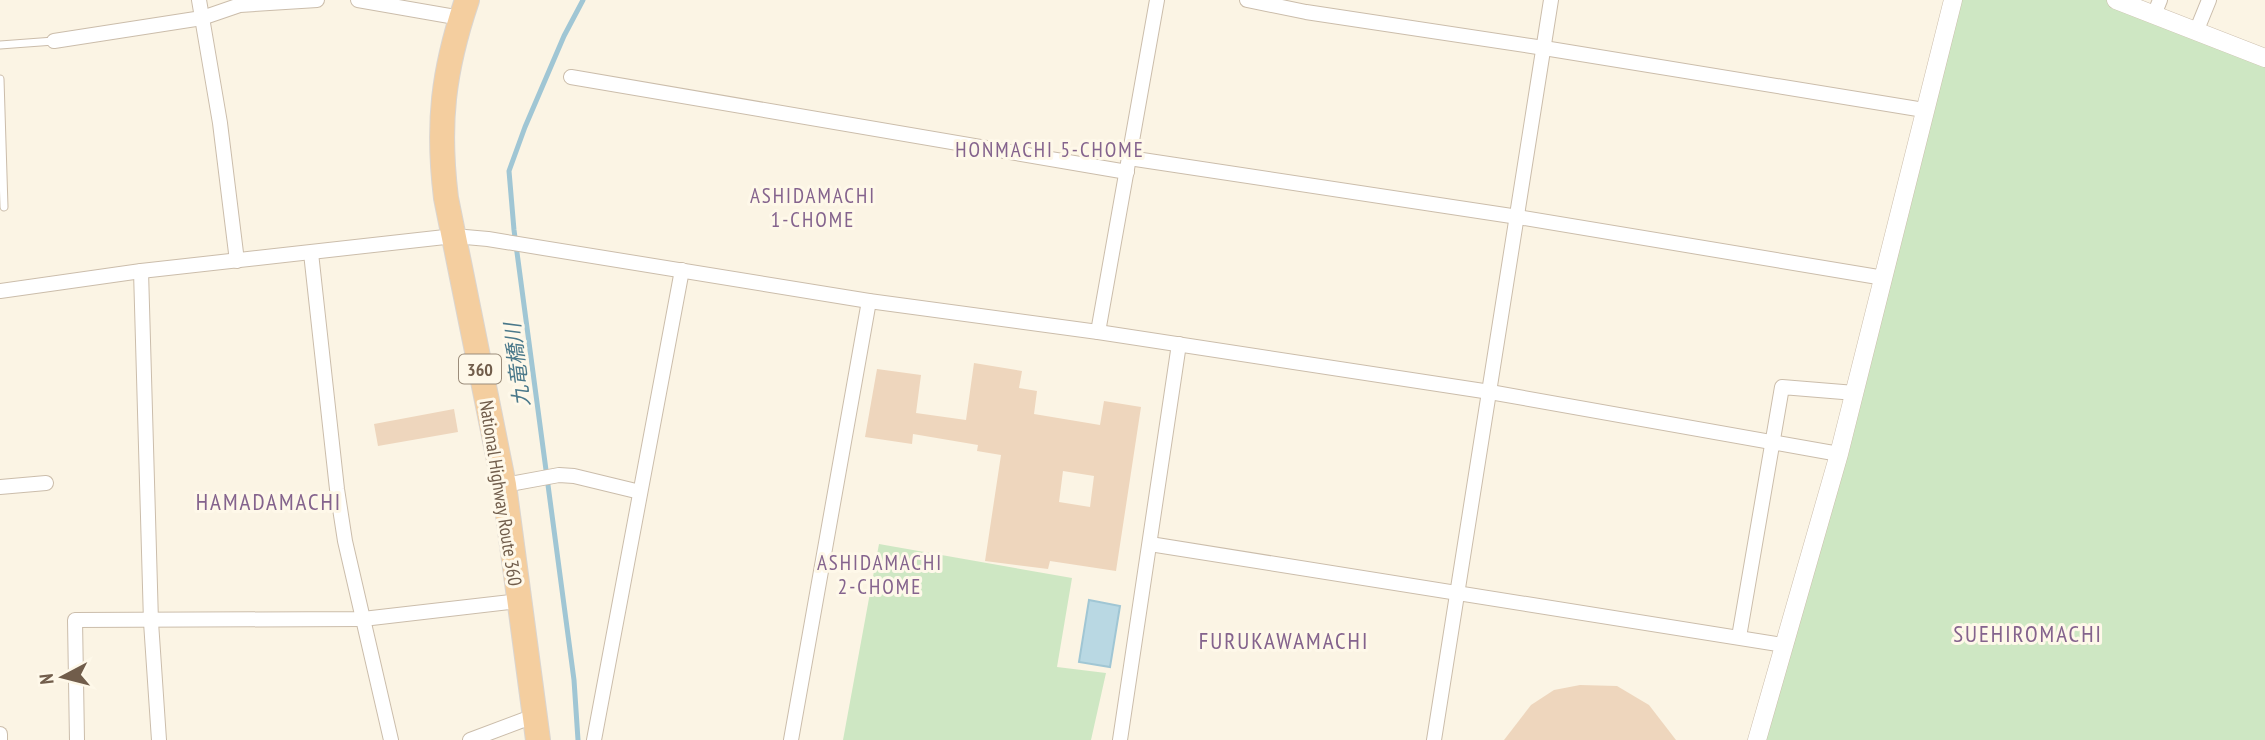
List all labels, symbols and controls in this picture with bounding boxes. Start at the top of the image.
district label: HONMACHI 5-CHOME [955,136,1145,163]
district label: ASHIDAMACHI 1-CHOME [750,182,876,233]
water label: 九竜橋川 [498,320,536,408]
road number: 360 [459,354,501,384]
street label: National Highway Route 360 [474,399,528,587]
district label: HAMADAMACHI [196,487,342,516]
district label: ASHIDAMACHI 2-CHOME [817,549,943,600]
district label: SUEHIROMACHI [1953,619,2103,648]
district label: FURUKAWAMACHI [1199,626,1369,655]
north arrow [28,642,98,712]
text: N [34,673,59,686]

